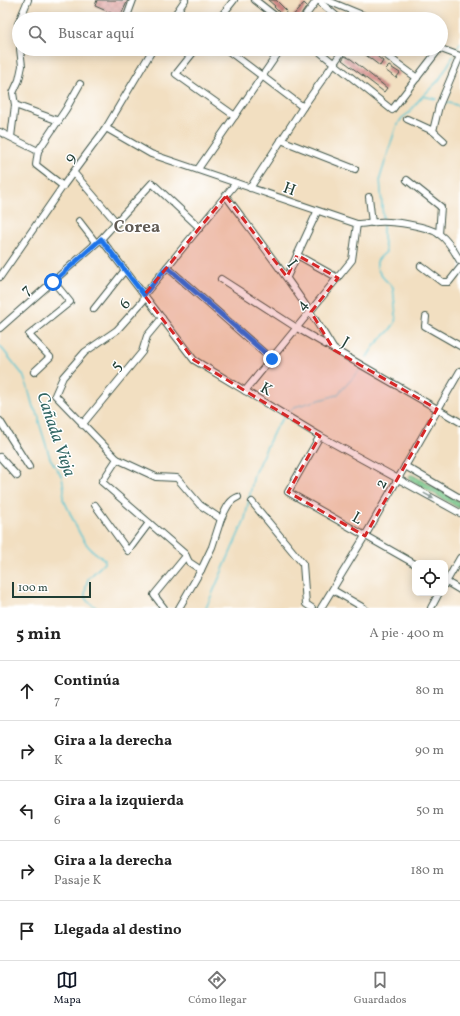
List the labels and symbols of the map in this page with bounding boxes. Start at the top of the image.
street label: 9 [59,148,82,168]
street label: H [280,177,299,202]
district label: Corea [114,216,160,239]
street label: I [281,255,302,273]
route start [44,273,62,291]
street label: 7 [16,280,37,301]
street label: 6 [115,294,136,315]
street label: 4 [291,295,314,316]
street label: J [337,332,353,354]
route end [263,350,281,368]
street label: 5 [106,356,127,376]
street label: K [256,377,276,402]
water label: Cañada Vieja [30,389,81,480]
street label: 2 [370,475,393,493]
one-way arrow [423,493,434,499]
street label: L [348,507,366,531]
scale bar [12,580,91,599]

